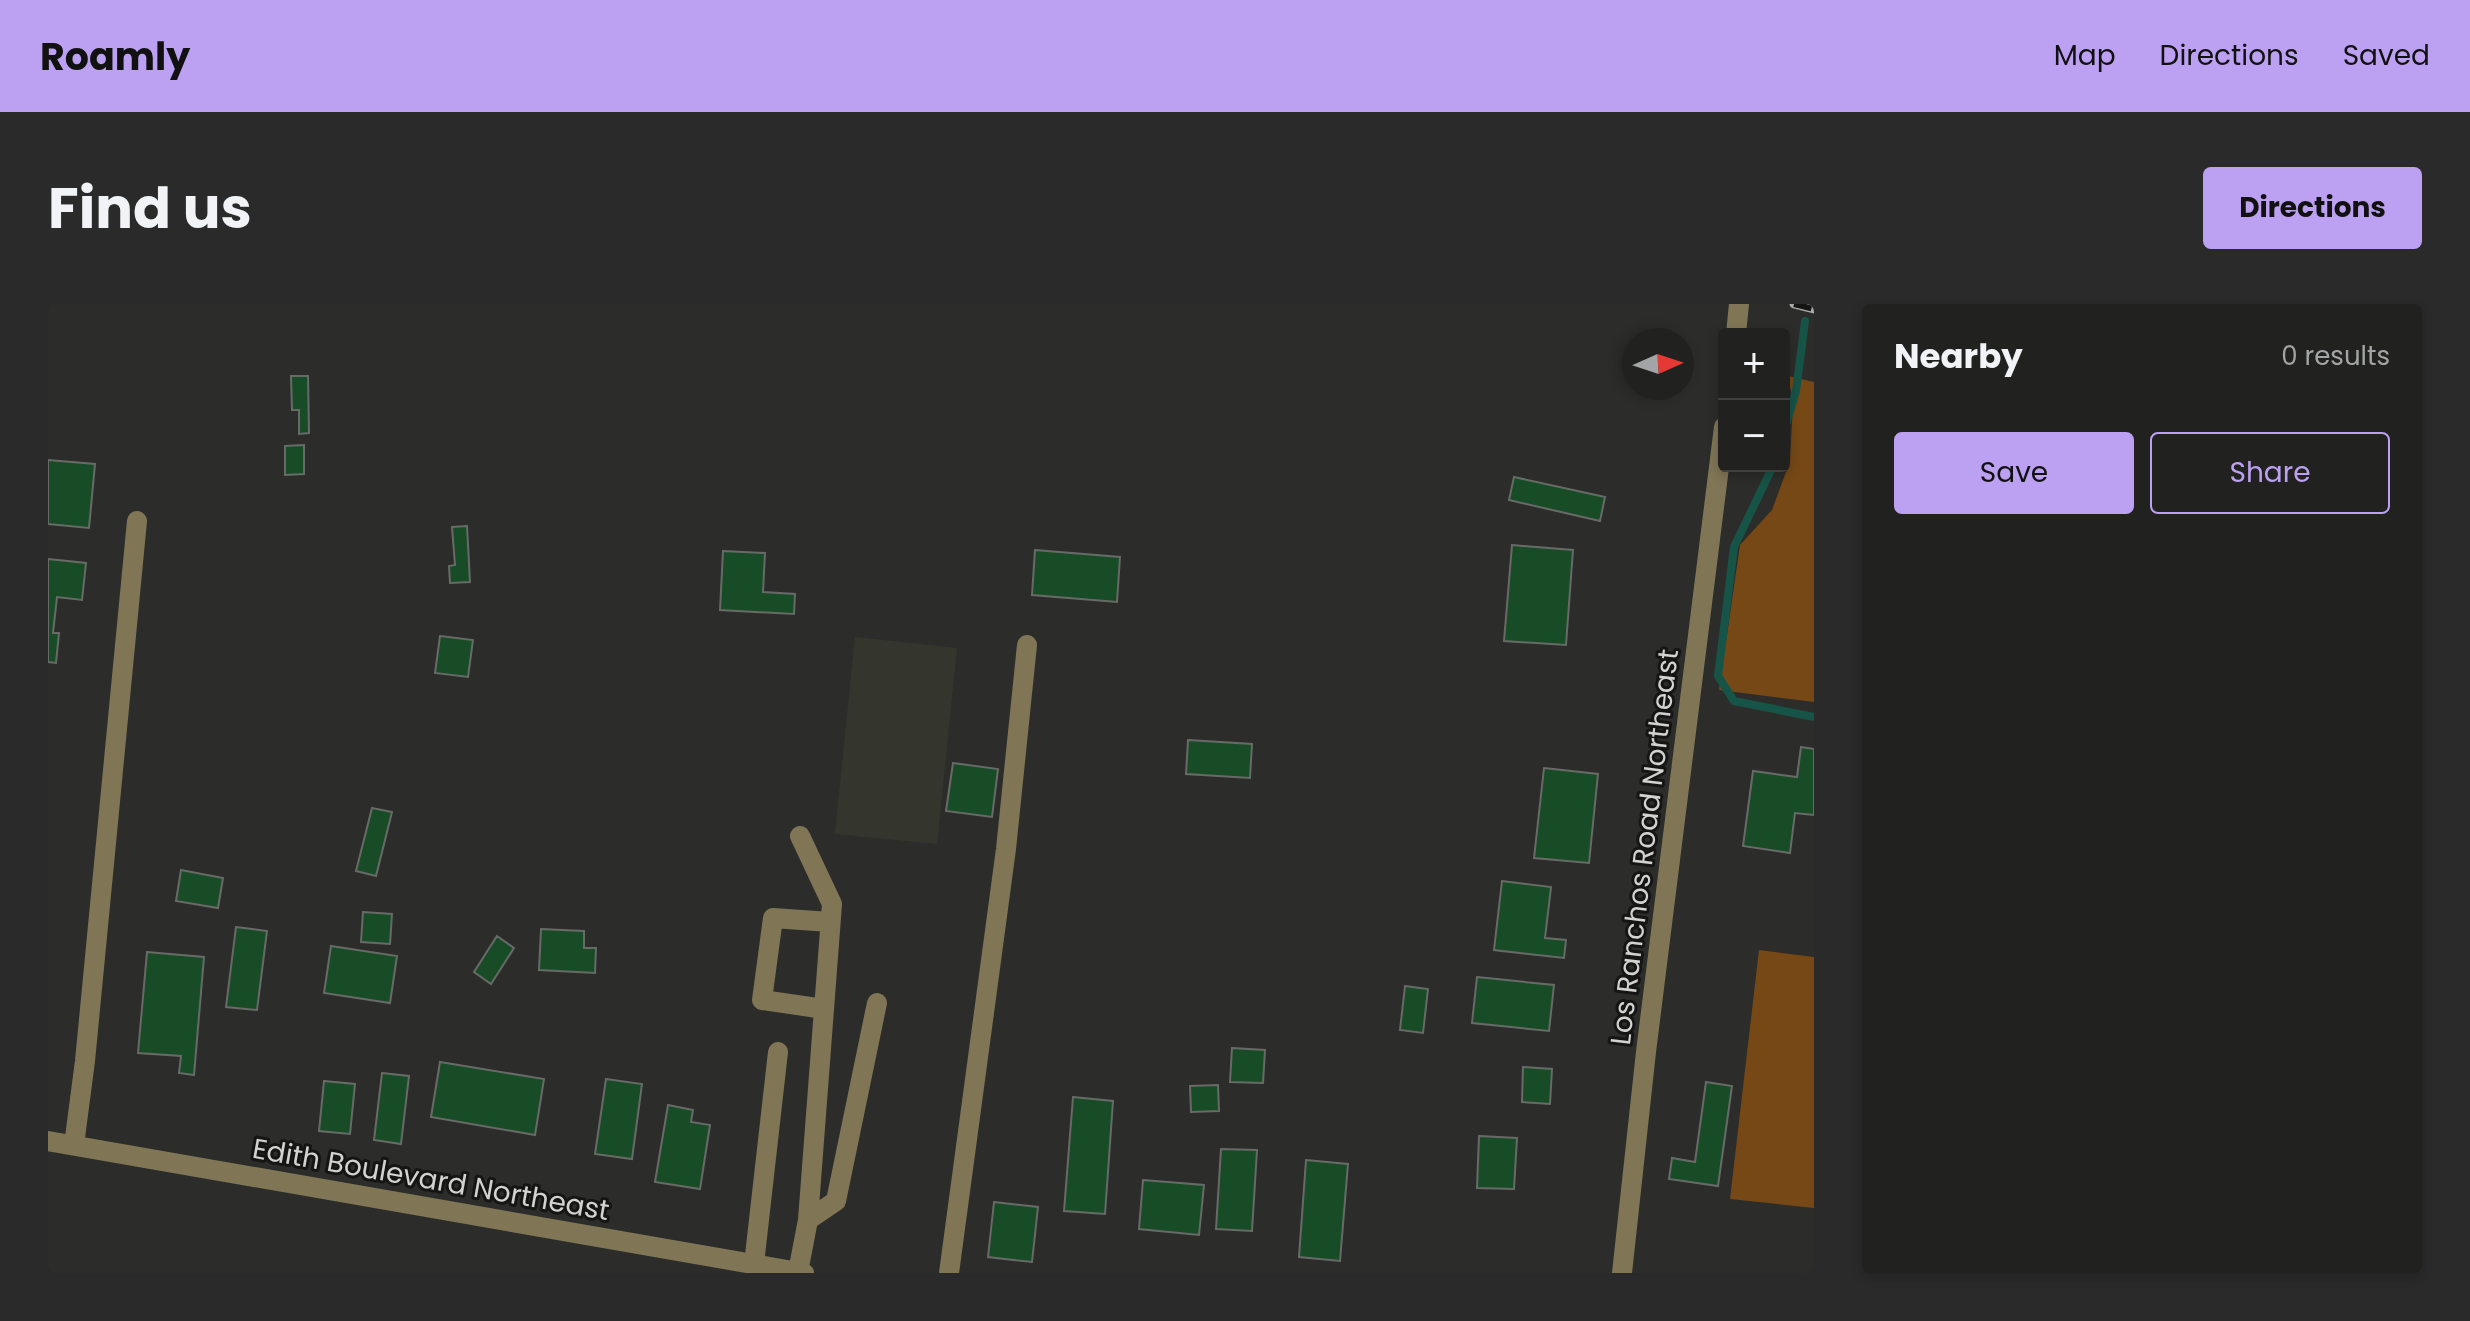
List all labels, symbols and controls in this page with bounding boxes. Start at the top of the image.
text: Roamly [40,30,190,83]
text: Map [2054,36,2116,75]
text: Directions [2160,36,2299,75]
text: Saved [2343,36,2430,75]
button: Directions [2203,167,2422,249]
text: Find us [48,169,252,248]
north arrow [1622,328,1694,400]
map controls [1718,328,1790,472]
button: + [1718,328,1790,400]
text: Nearby [1894,332,2023,380]
text: 0 results [2281,338,2390,374]
button: − [1718,400,1790,472]
button: Save [1894,432,2134,514]
button: Share [2150,432,2390,514]
street label: Los Ranchos Road Northeast [1601,647,1688,1047]
street label: Edith Boulevard Northeast [249,1129,612,1230]

